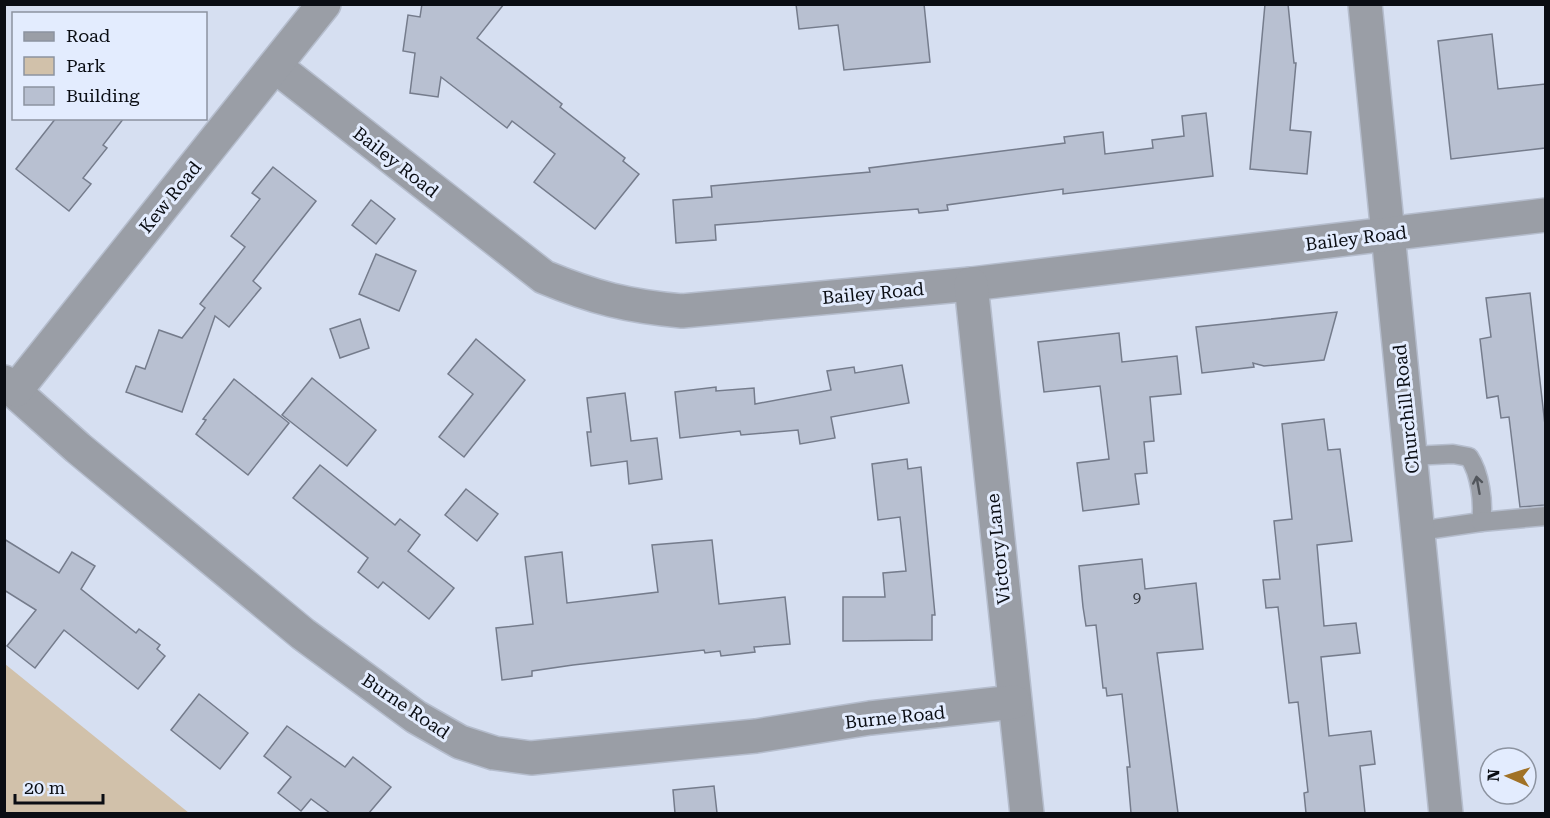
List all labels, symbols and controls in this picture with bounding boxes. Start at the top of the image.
legend [12,12,207,120]
text: Road [66,25,111,46]
text: Park [66,55,106,76]
text: Building [66,85,140,106]
street label: Bailey Road [349,122,443,202]
street label: Kew Road [135,157,206,237]
street label: Bailey Road [1304,221,1408,255]
street label: Bailey Road [821,278,925,308]
street label: Churchill Road [1389,343,1423,475]
one-way arrow [1472,475,1483,495]
street label: Victory Lane [982,492,1014,606]
house number: 9 [1133,589,1141,607]
street label: Burne Road [358,669,454,743]
street label: Burne Road [844,701,947,733]
north arrow [1478,746,1538,806]
scale bar [15,767,104,805]
text: N [1484,769,1503,782]
text: 20 m [24,777,65,798]

